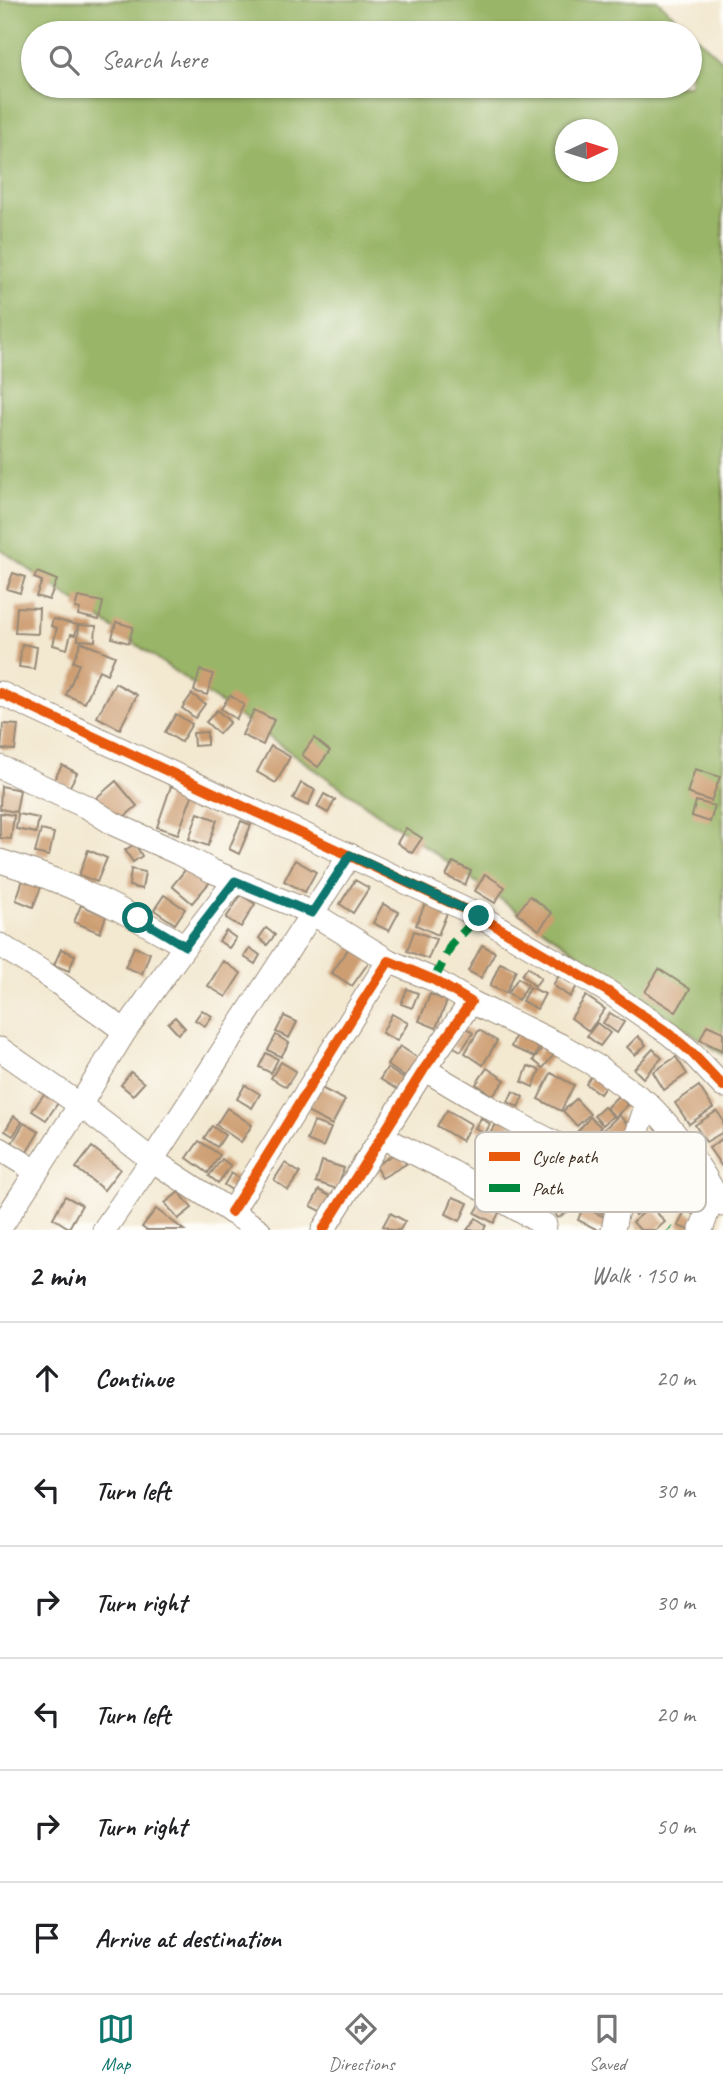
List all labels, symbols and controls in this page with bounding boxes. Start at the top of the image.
search box [21,21,702,98]
icon: search [45,41,83,79]
text: Search here [101,43,207,76]
north arrow [555,119,618,182]
route end [463,900,494,931]
route start [122,902,153,933]
legend [475,1132,706,1212]
text: Cycle path [532,1145,598,1169]
text: Path [532,1177,565,1201]
text: 2 min [28,1257,85,1295]
text: Walk · 150 m [591,1261,695,1290]
icon: ahead [28,1359,66,1397]
text: Continue [95,1362,173,1395]
text: 20 m [656,1364,695,1393]
icon: left [28,1471,66,1509]
text: Turn left [95,1474,170,1507]
text: 30 m [656,1476,695,1505]
icon: right [28,1583,66,1621]
text: Turn right [95,1586,186,1619]
text: 30 m [656,1588,695,1617]
icon: left [28,1695,66,1733]
text: Turn left [95,1698,170,1731]
text: 20 m [656,1700,695,1729]
icon: right [28,1807,66,1845]
text: Turn right [95,1810,186,1843]
text: 50 m [656,1812,695,1841]
icon: arrive [28,1919,66,1957]
text: Arrive at destination [95,1922,281,1955]
tab: Map [97,2010,135,2076]
tab: Directions [328,2010,395,2076]
tab: Saved [588,2010,626,2076]

